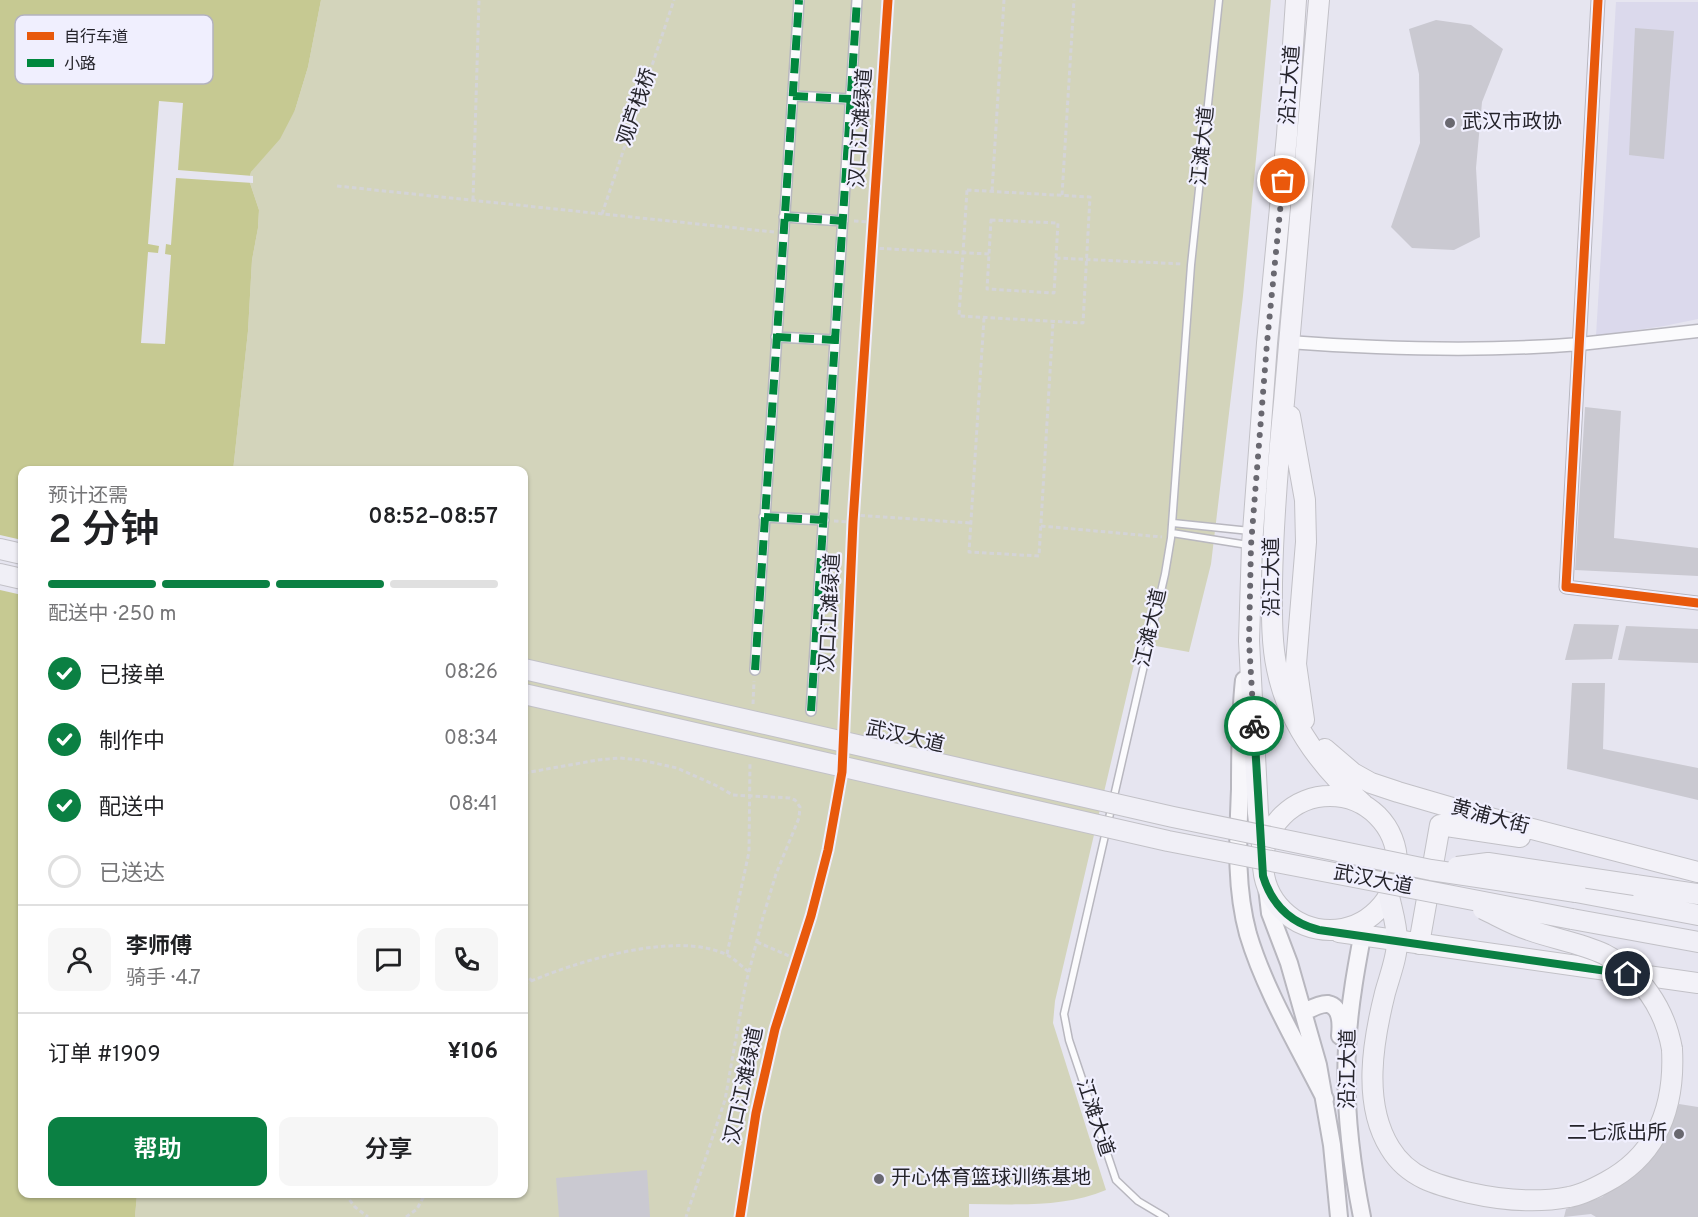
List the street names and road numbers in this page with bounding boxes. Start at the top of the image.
street label: 沿江大道 [1275,44,1307,126]
street label: 观芦栈桥 [613,65,663,149]
street label: 汉口江滩绿道 [845,67,879,189]
street label: 江滩大道 [1187,105,1221,187]
street label: 沿江大道 [1260,537,1286,617]
street label: 汉口江滩绿道 [815,552,847,674]
street label: 江滩大道 [1130,586,1174,670]
street label: 武汉大道 [863,716,947,760]
street label: 黄浦大街 [1448,795,1532,841]
street label: 武汉大道 [1331,861,1415,901]
street label: 汉口江滩绿道 [720,1025,770,1147]
street label: 沿江大道 [1335,1029,1363,1109]
street label: 江滩大道 [1069,1076,1119,1160]

